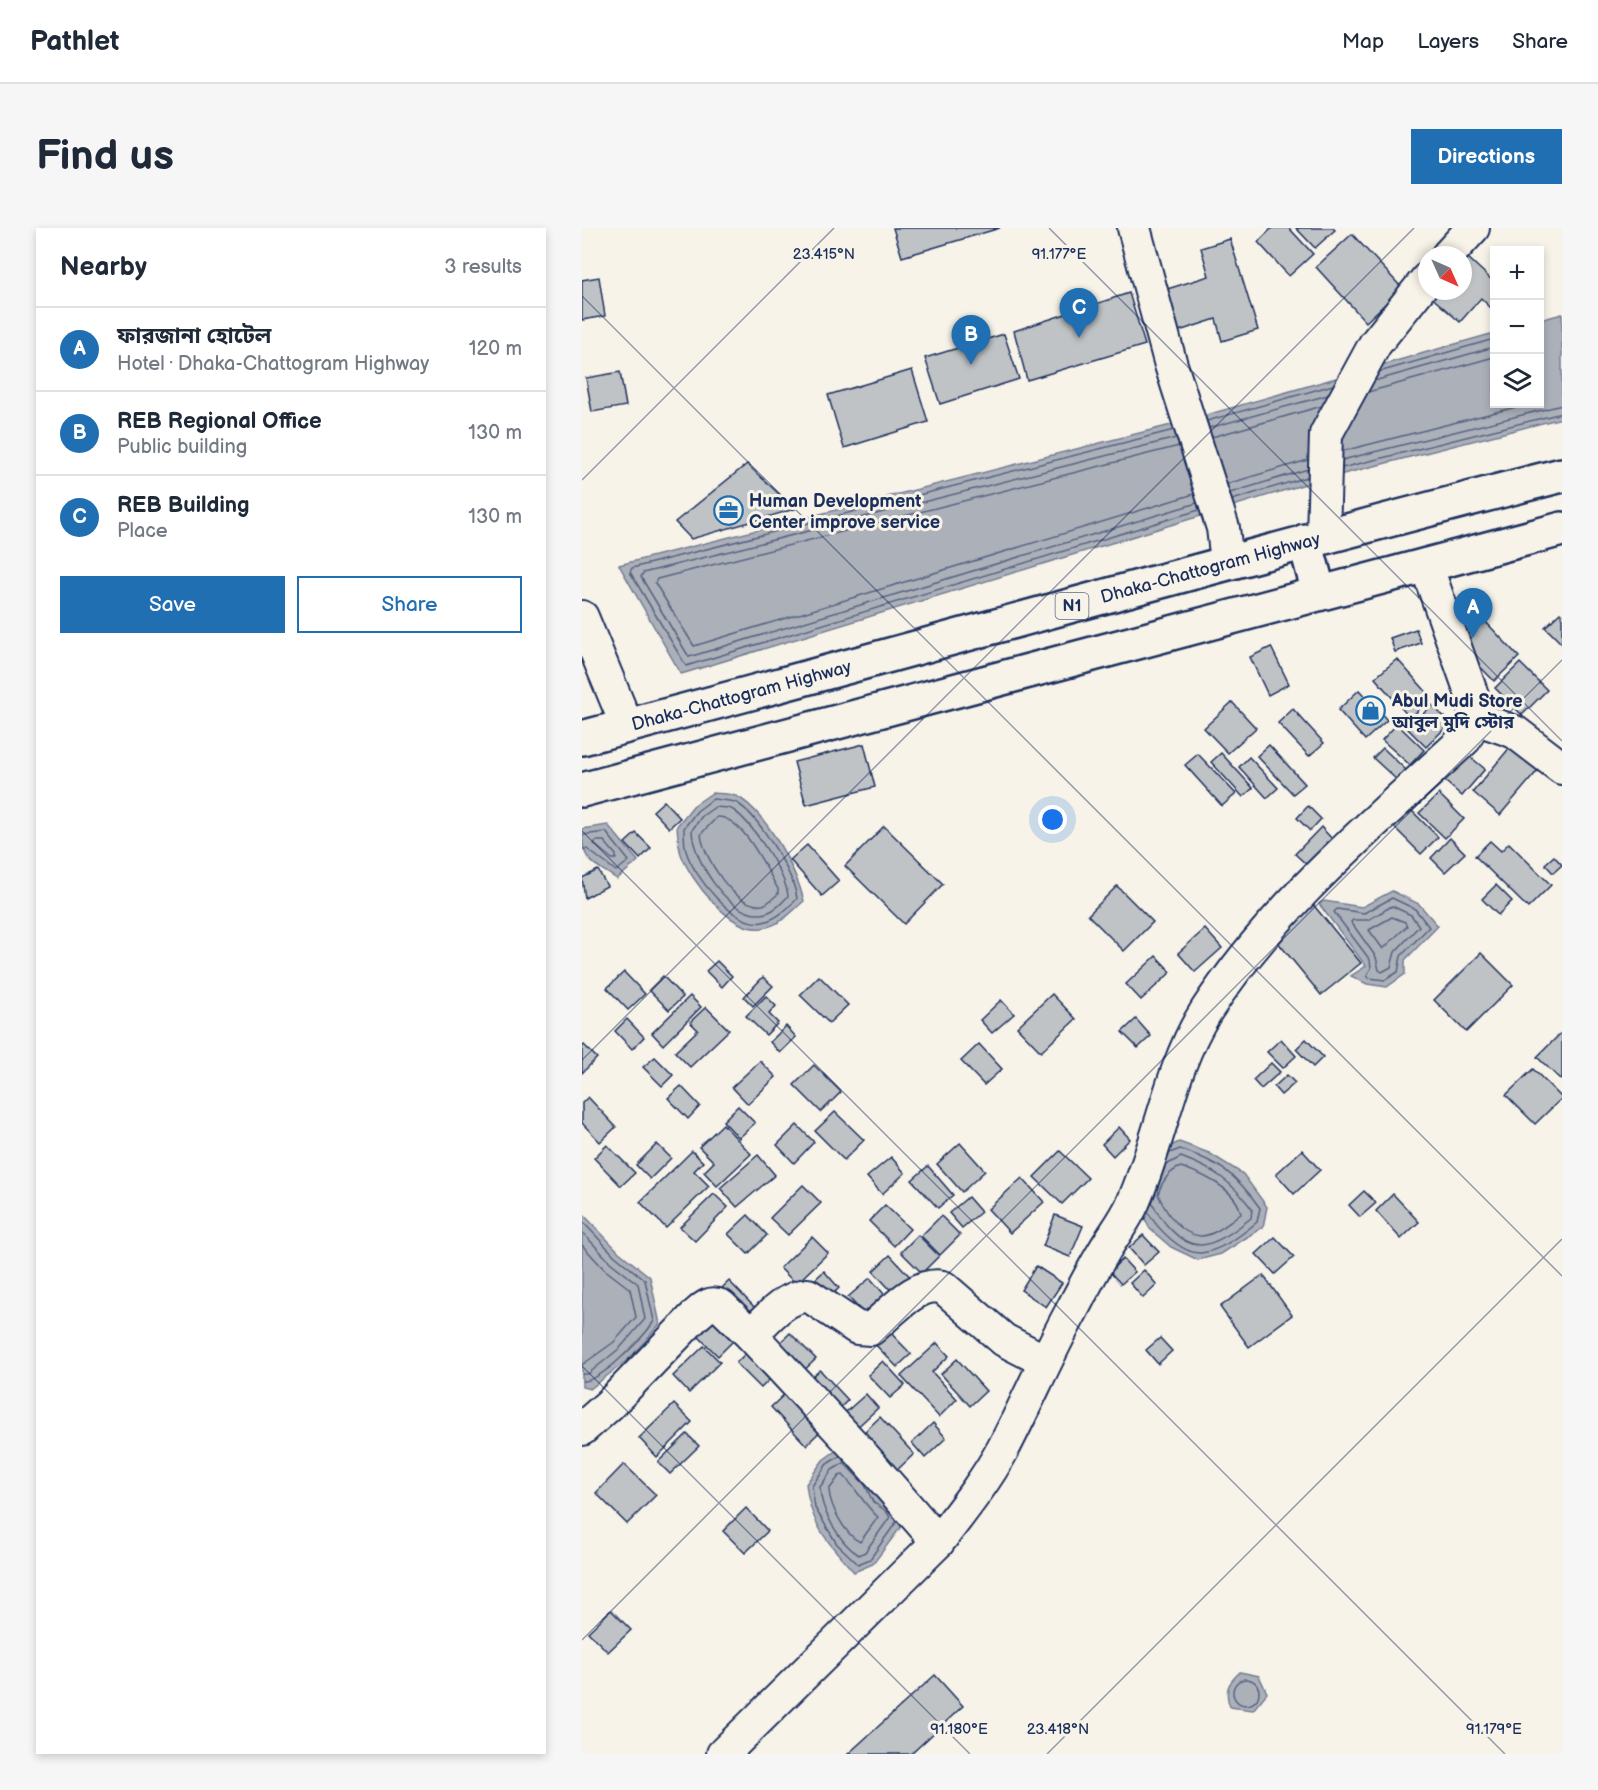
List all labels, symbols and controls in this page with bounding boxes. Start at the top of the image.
text: Pathlet [30,25,119,58]
text: Map [1342,29,1384,54]
text: Layers [1417,29,1479,54]
text: Share [1512,29,1568,54]
button: Directions [1411,129,1562,184]
text: Find us [36,131,174,182]
text: 23.415°N [793,245,855,264]
text: 91.177°E [1032,245,1086,264]
north arrow [1418,246,1472,300]
map controls [1490,246,1544,408]
button: + [1490,246,1544,300]
text: Nearby [60,252,147,283]
text: 3 results [444,255,522,279]
pin: C [1060,288,1098,338]
button: − [1490,300,1544,354]
pin: B [952,316,990,365]
text: ফারজানা হোটেল [117,323,271,350]
text: A [73,337,86,361]
text: 120 m [469,337,522,361]
text: Hotel · Dhaka-Chattogram Highway [117,352,429,376]
button: layers [1490,354,1544,408]
text: REB Regional Office [117,408,322,435]
text: B [72,421,87,445]
text: 130 m [468,421,522,445]
text: Public building [117,435,247,459]
place label: Human Development Center improve service [749,491,940,533]
text: REB Building [117,492,250,519]
office icon: Human Development Center improve service [712,495,744,527]
text: C [72,505,87,529]
text: 130 m [468,505,522,529]
text: Place [117,519,168,543]
street label: Dhaka-Chattogram Highway [1098,528,1323,607]
button: Save [60,576,285,633]
button: Share [297,576,522,633]
pin: A [1454,588,1492,638]
road number: N1 [1056,593,1088,619]
street label: Dhaka-Chattogram Highway [629,655,854,735]
place label: Abul Mudi Store আবুল মুদি স্টোর [1391,691,1522,733]
shop icon: Abul Mudi Store আবুল মুদি স্টোর [1355,695,1387,727]
your location [1038,805,1067,834]
text: 91.180°E [930,1720,988,1739]
text: 23.418°N [1027,1720,1089,1739]
text: 91.179°E [1466,1720,1522,1739]

